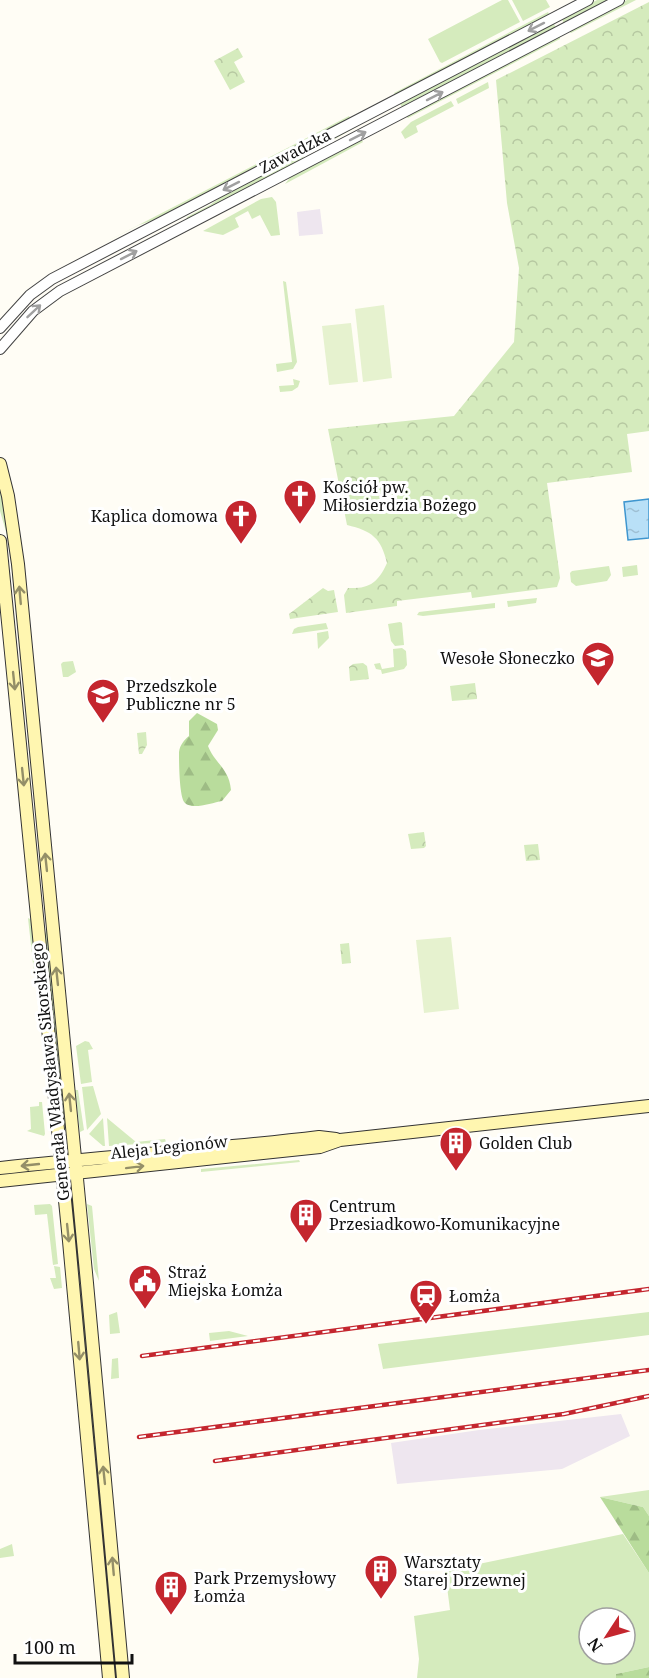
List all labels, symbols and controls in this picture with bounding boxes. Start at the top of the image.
one-way arrow [528,22,546,33]
one-way arrow [425,90,443,101]
street label: Zawadzka [255,124,335,178]
one-way arrow [348,130,366,141]
one-way arrow [223,180,240,192]
one-way arrow [120,249,137,261]
one-way arrow [27,303,42,318]
place label: Kościół pw. Miłosierdzia Bożego [323,476,477,516]
church icon: Kościół pw. Miłosierdzia Bożego [282,478,318,525]
church icon: Kaplica domowa [223,498,259,545]
place label: Kaplica domowa [91,505,218,527]
one-way arrow [14,586,25,606]
school or university icon: Wesołe Słoneczko [580,640,616,687]
place label: Wesołe Słoneczko [440,647,575,669]
one-way arrow [9,670,20,690]
place label: Przedszkole Publiczne nr 5 [126,675,236,715]
school or university icon: Przedszkole Publiczne nr 5 [85,677,121,724]
one-way arrow [18,766,29,786]
one-way arrow [40,852,51,872]
street label: Generała Władysława Sikorskiego [26,942,74,1202]
one-way arrow [51,966,62,986]
one-way arrow [64,1092,75,1112]
building icon: Golden Club [438,1125,474,1172]
street label: Aleja Legionów [109,1130,229,1164]
place label: Golden Club [479,1132,572,1154]
one-way arrow [21,1159,41,1170]
one-way arrow [124,1162,144,1173]
place label: Centrum Przesiadkowo-Komunikacyjne [329,1195,560,1235]
building icon: Centrum Przesiadkowo-Komunikacyjne [288,1197,324,1244]
one-way arrow [63,1223,74,1243]
place label: Straż Miejska Łomża [168,1261,283,1301]
public building icon: Straż Miejska Łomża [127,1263,163,1310]
station icon: Łomża [408,1278,444,1325]
place label: Łomża [449,1285,501,1307]
one-way arrow [74,1340,85,1360]
one-way arrow [98,1466,109,1486]
place label: Warsztaty Starej Drzewnej [404,1551,526,1591]
building icon: Warsztaty Starej Drzewnej [363,1553,399,1600]
one-way arrow [107,1556,118,1576]
place label: Park Przemysłowy Łomża [194,1567,337,1607]
building icon: Park Przemysłowy Łomża [153,1569,189,1616]
north arrow [577,1606,637,1666]
scale bar [15,1627,132,1665]
text: N [582,1633,607,1656]
text: 100 m [24,1635,76,1659]

